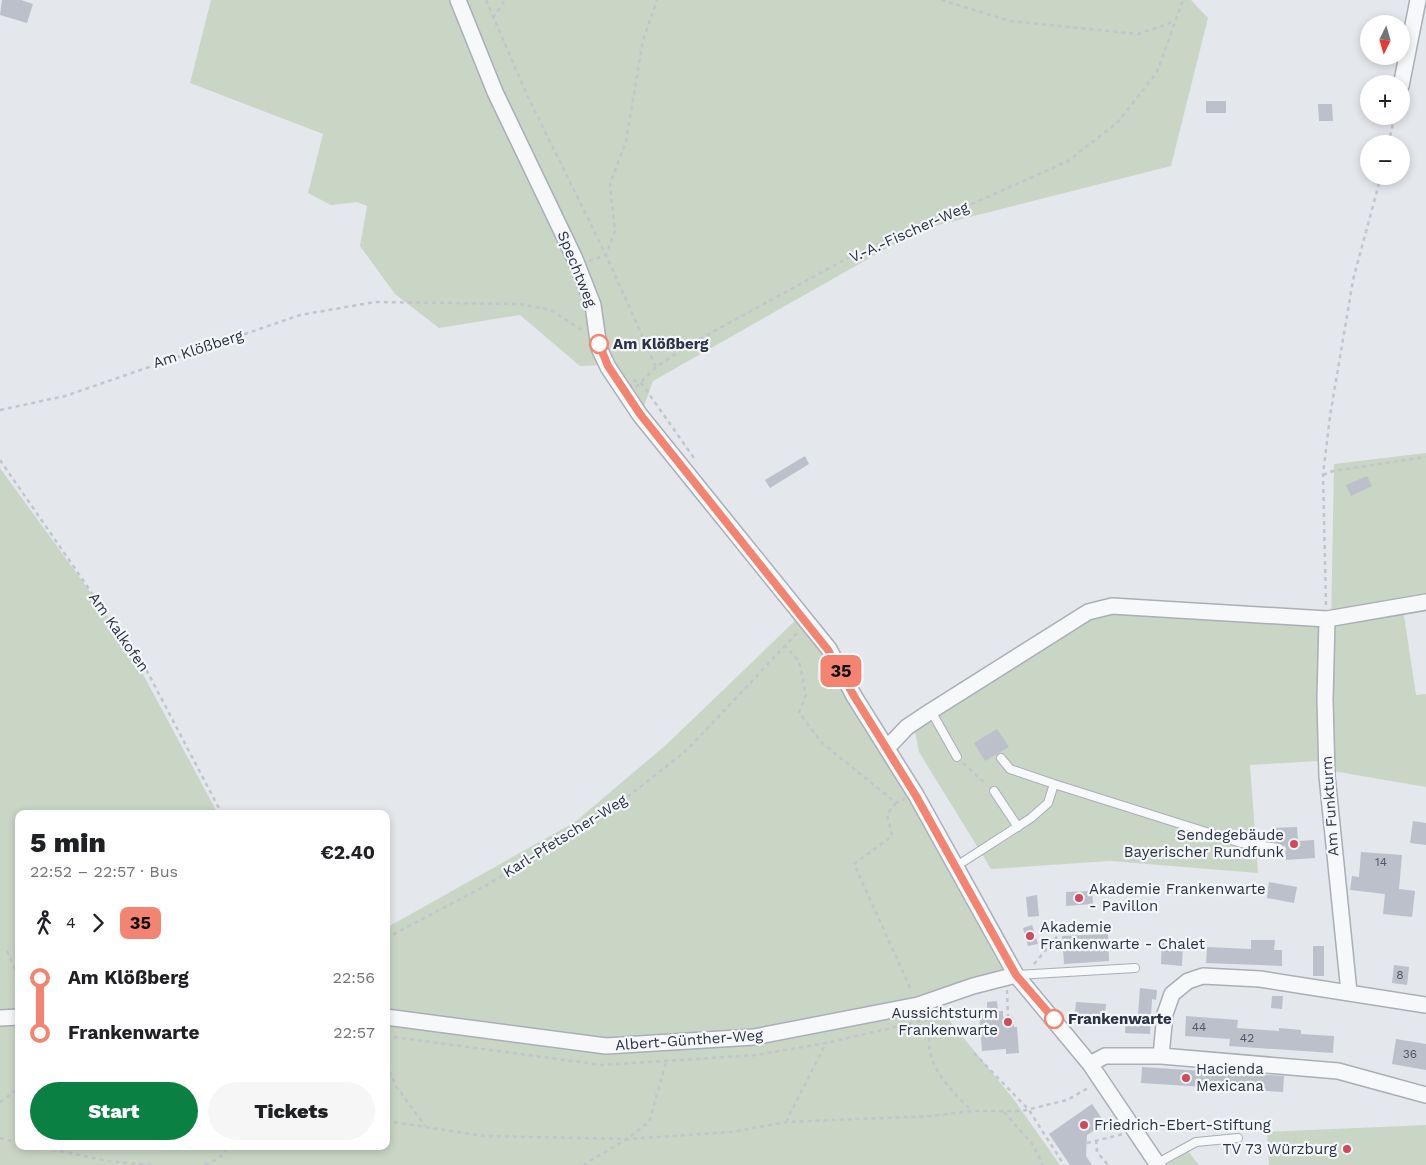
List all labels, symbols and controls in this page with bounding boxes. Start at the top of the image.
north arrow [1360,15,1410,65]
map controls [1360,15,1410,185]
button: + [1360,75,1410,125]
button: − [1360,135,1410,185]
street label: V.-A.-Fischer-Weg [847,198,971,266]
street label: Spechtweg [554,228,600,310]
street label: Am Klößberg [151,326,245,372]
marker: Am Klößberg [589,334,609,354]
place label: Am Klößberg [613,335,709,353]
street label: Am Kalkofen [85,589,153,675]
line badge: 35 [818,655,864,687]
text: 35 [830,660,852,681]
street label: Am Funkturm [1318,755,1342,857]
street label: Karl-Pfetscher-Weg [500,791,630,881]
text: 5 min [30,826,106,859]
place label: Sendegebäude Bayerischer Rundfunk [1124,826,1284,861]
marker: Sendegebäude Bayerischer Rundfunk [1288,838,1300,850]
text: €2.40 [320,841,375,864]
house number: 14 [1375,855,1387,869]
text: 22:52 – 22:57 · Bus [30,862,178,881]
place label: Akademie Frankenwarte - Pavillon [1089,880,1266,915]
marker: Akademie Frankenwarte - Pavillon [1073,892,1085,904]
icon: walk [30,909,58,937]
icon: forward [84,909,112,937]
text: 35 [130,912,151,933]
text: 4 [66,913,76,932]
place label: Akademie Frankenwarte - Chalet [1040,918,1206,953]
marker: Akademie Frankenwarte - Chalet [1024,930,1036,942]
text: Am Klößberg [68,966,189,989]
text: 22:56 [333,968,375,987]
house number: 8 [1396,968,1404,982]
place label: Aussichtsturm Frankenwarte [891,1004,998,1039]
marker: Frankenwarte [1044,1009,1064,1029]
place label: Frankenwarte [1068,1010,1172,1028]
marker: Aussichtsturm Frankenwarte [1002,1016,1014,1028]
house number: 44 [1192,1020,1206,1034]
text: Frankenwarte [68,1021,199,1044]
text: 22:57 [333,1023,375,1042]
street label: Albert-Günther-Weg [614,1026,764,1054]
house number: 42 [1240,1031,1254,1045]
house number: 36 [1403,1047,1417,1061]
place label: Hacienda Mexicana [1196,1060,1264,1095]
marker: Hacienda Mexicana [1180,1072,1192,1084]
button: Start [30,1082,198,1140]
button: Tickets [208,1082,375,1140]
place label: Friedrich-Ebert-Stiftung [1094,1116,1271,1134]
marker: Friedrich-Ebert-Stiftung [1078,1119,1090,1131]
place label: TV 73 Würzburg [1222,1140,1337,1158]
marker: TV 73 Würzburg [1341,1143,1353,1155]

